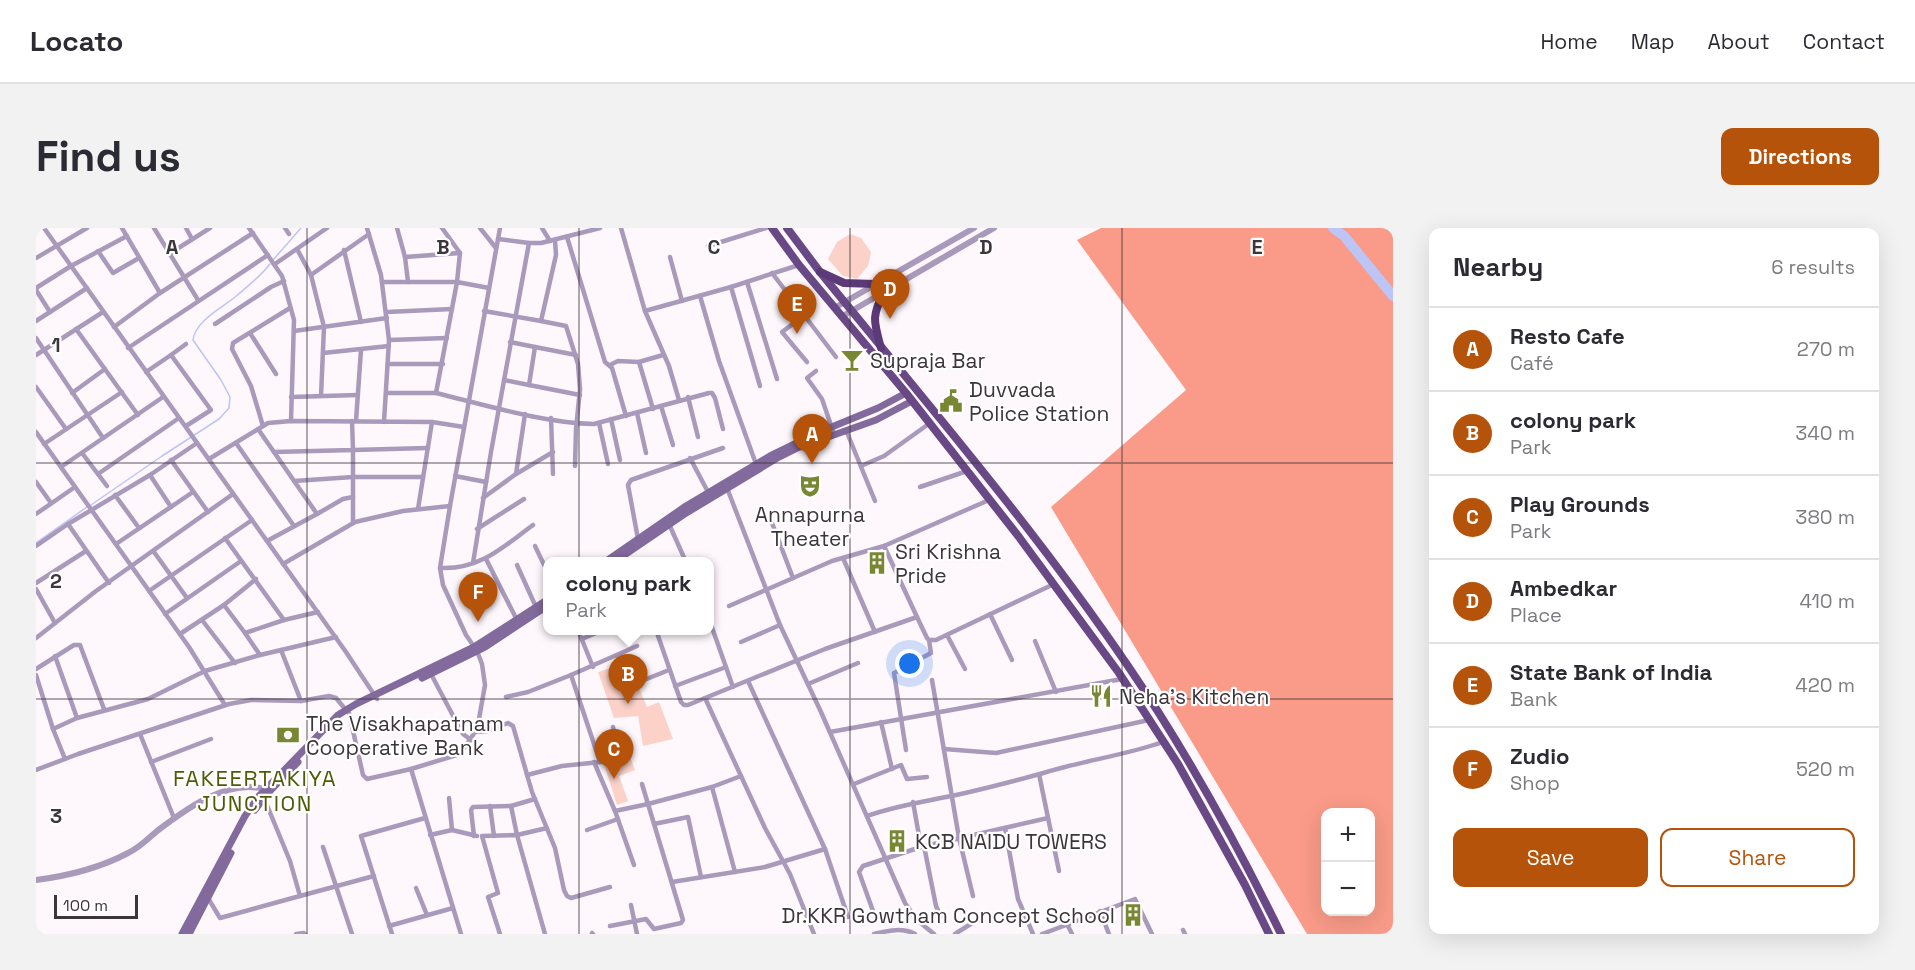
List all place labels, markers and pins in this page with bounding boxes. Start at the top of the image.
pin: D [870,270,910,319]
pin: E [778,285,816,334]
bar icon: Supraja Bar [839,347,865,373]
place label: Supraja Bar [870,347,985,374]
place label: Duvvada Police Station [969,376,1109,427]
public building icon: Duvvada Police Station [938,388,964,414]
pin: A [792,414,832,464]
theatre icon: Annapurna Theater [797,473,823,499]
place label: Annapurna Theater [755,501,865,552]
place label: Sri Krishna Pride [895,538,1001,589]
building icon: Sri Krishna Pride [864,550,890,576]
pin: F [458,572,498,622]
pin: B [608,654,648,704]
restaurant icon: Neha's Kitchen [1088,683,1114,709]
place label: Neha's Kitchen [1119,683,1269,710]
place label: The Visakhapatnam Cooperative Bank [306,710,504,761]
bank icon: The Visakhapatnam Cooperative Bank [275,722,301,748]
pin: C [594,730,634,779]
building icon: KCB NAIDU TOWERS [884,828,910,854]
place label: KCB NAIDU TOWERS [915,828,1107,855]
place label: Dr.KKR Gowtham Concept School [782,902,1115,929]
building icon: Dr.KKR Gowtham Concept School [1120,902,1146,928]

